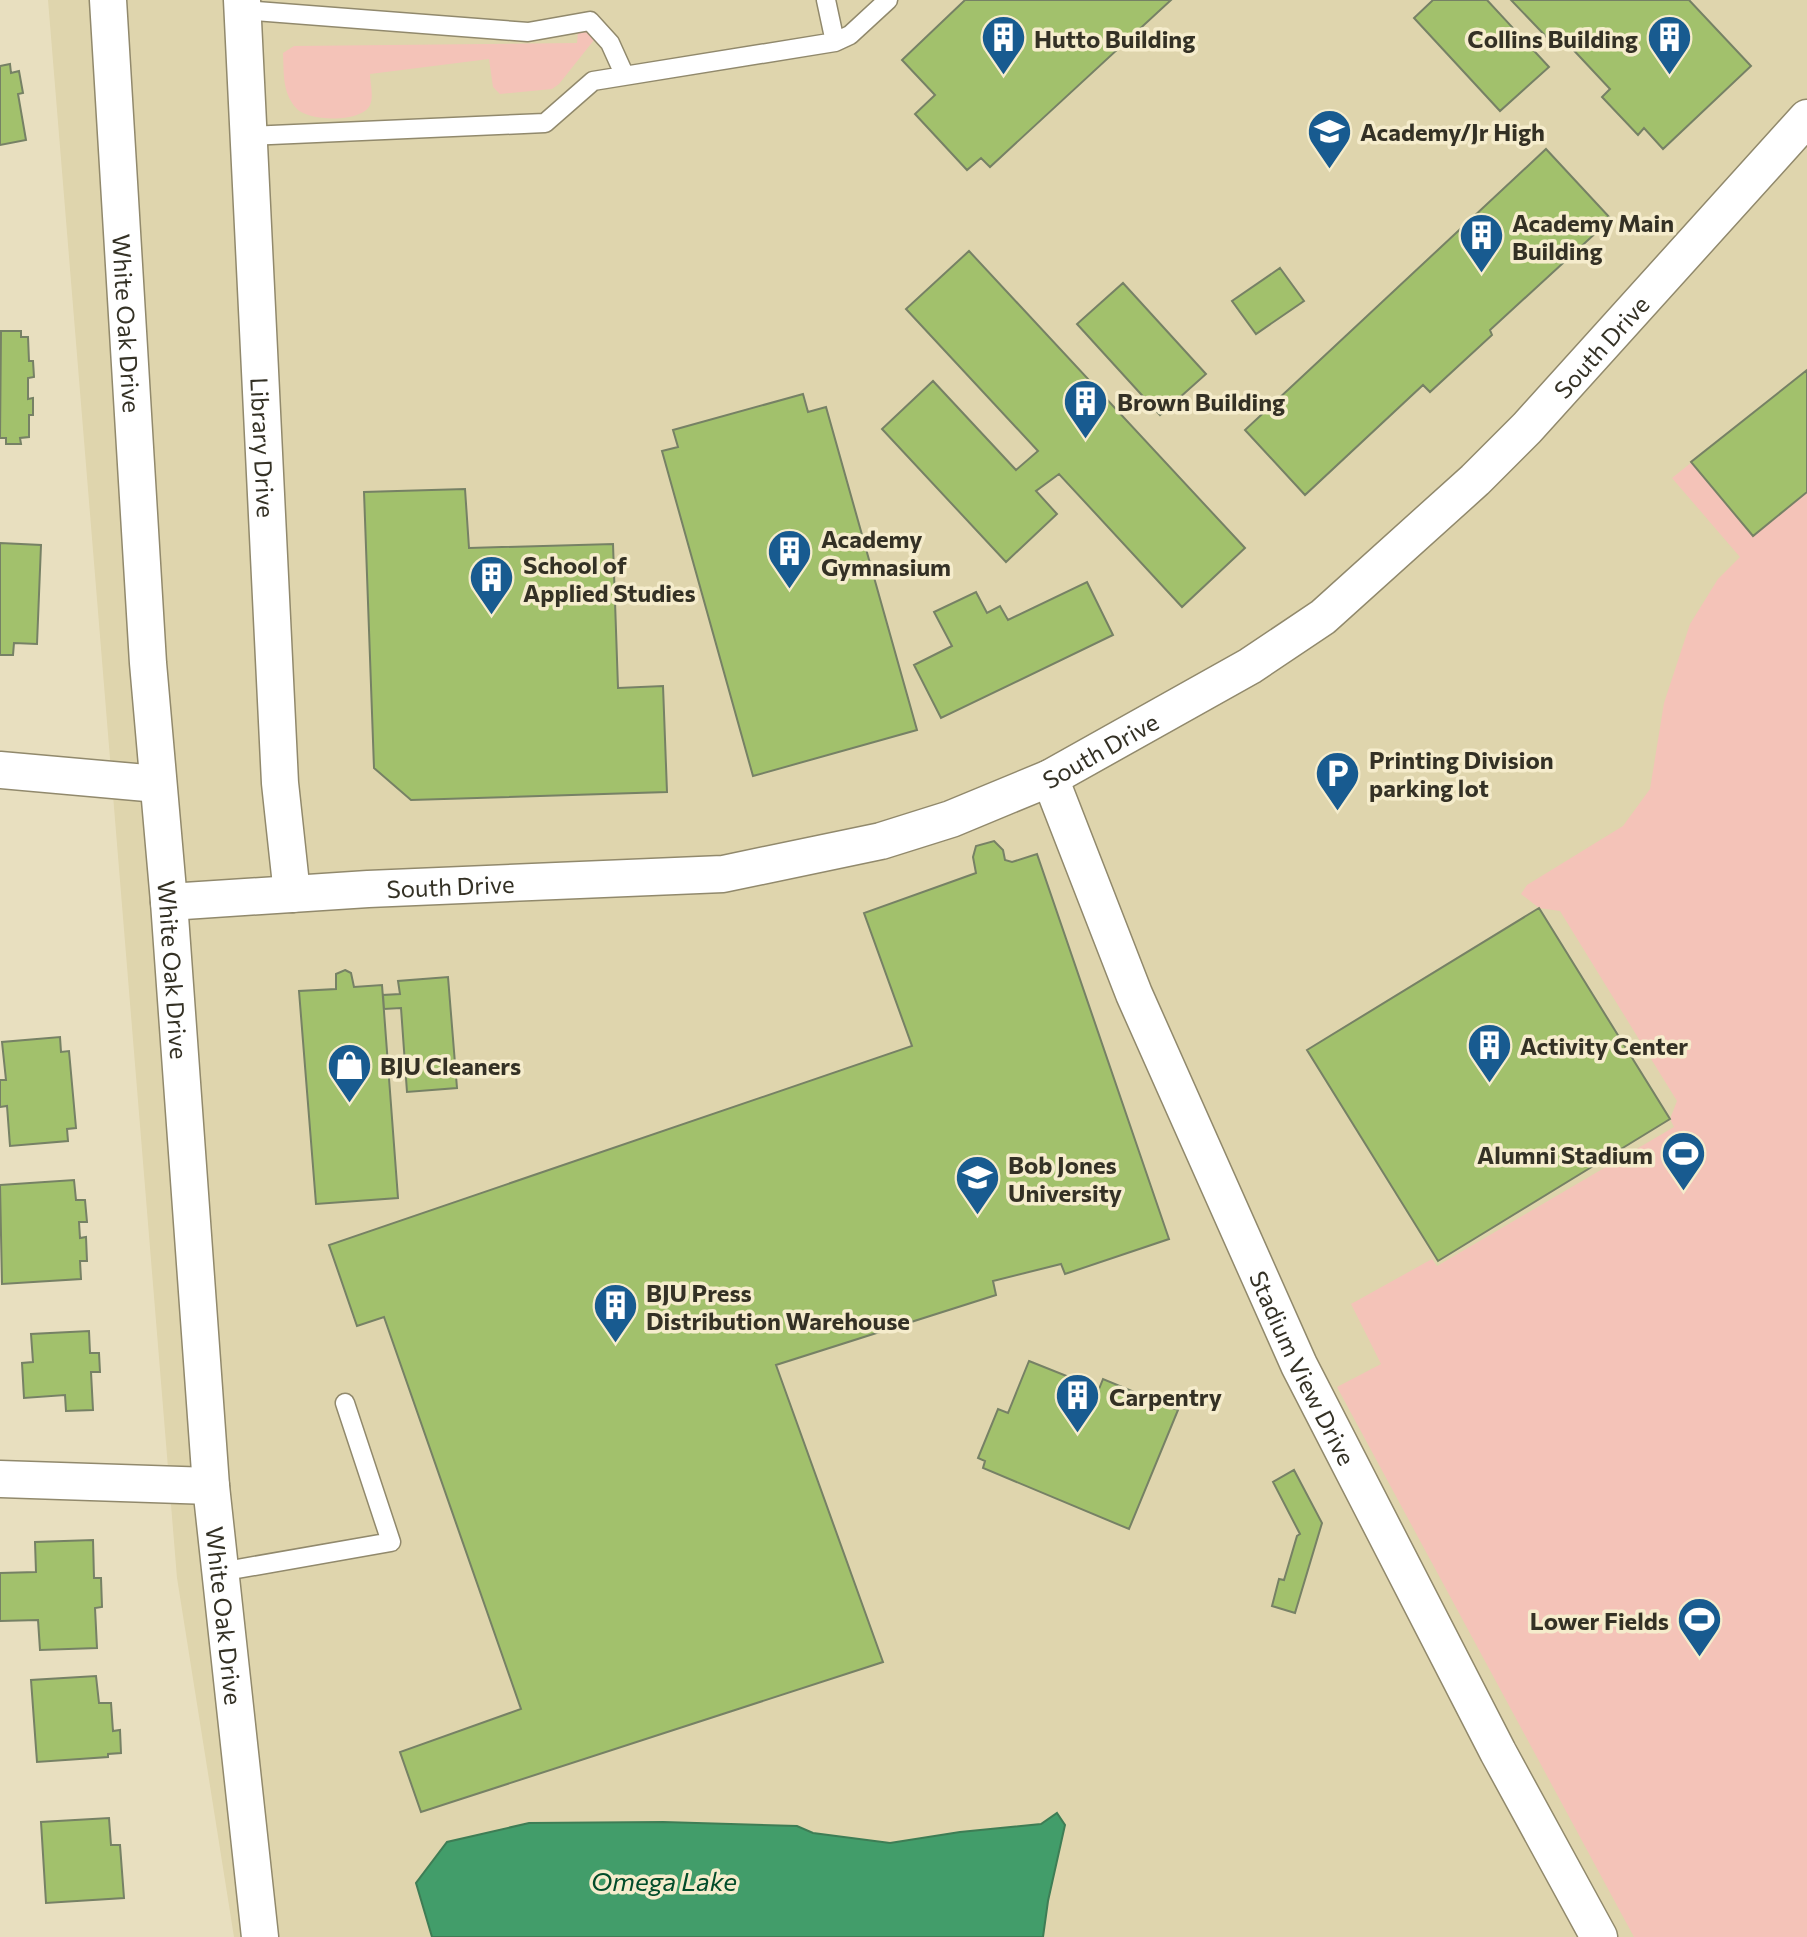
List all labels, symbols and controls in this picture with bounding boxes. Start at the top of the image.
building icon: Hutto Building [979,14,1027,77]
building icon: Collins Building [1645,14,1693,77]
place label: Hutto Building [1034,24,1195,53]
place label: Collins Building [1467,24,1638,53]
school or university icon: Academy/Jr High [1305,107,1353,170]
place label: Academy/Jr High [1360,117,1545,146]
place label: Academy Main Building [1512,208,1674,265]
building icon: Academy Main Building [1457,212,1505,275]
street label: White Oak Drive [108,233,147,414]
street label: South Drive [1547,289,1654,404]
street label: Library Drive [246,377,282,518]
building icon: Brown Building [1062,377,1110,440]
place label: Brown Building [1117,387,1285,416]
place label: Academy Gymnasium [821,524,951,581]
building icon: Academy Gymnasium [766,528,814,591]
place label: School of Applied Studies [523,550,696,607]
building icon: School of Applied Studies [468,554,516,617]
street label: South Drive [1037,706,1163,794]
place label: Printing Division parking lot [1369,745,1554,802]
parking icon: Printing Division parking lot [1314,749,1362,812]
street label: South Drive [386,868,515,903]
street label: White Oak Drive [153,879,195,1060]
building icon: Activity Center [1465,1021,1513,1084]
place label: Activity Center [1520,1031,1688,1060]
shop icon: BJU Cleaners [325,1041,373,1104]
place label: BJU Cleaners [380,1051,521,1080]
sports icon: Alumni Stadium [1660,1130,1708,1193]
place label: Alumni Stadium [1477,1140,1653,1169]
place label: Bob Jones University [1008,1150,1122,1207]
school or university icon: Bob Jones University [953,1154,1001,1217]
street label: Stadium View Drive [1244,1266,1362,1470]
place label: BJU Press Distribution Warehouse [646,1278,910,1335]
building icon: BJU Press Distribution Warehouse [591,1282,639,1345]
building icon: Carpentry [1054,1372,1102,1435]
place label: Carpentry [1109,1382,1222,1411]
street label: White Oak Drive [201,1525,249,1706]
sports icon: Lower Fields [1676,1596,1724,1659]
place label: Lower Fields [1530,1606,1669,1635]
water label: Omega Lake [591,1865,737,1896]

